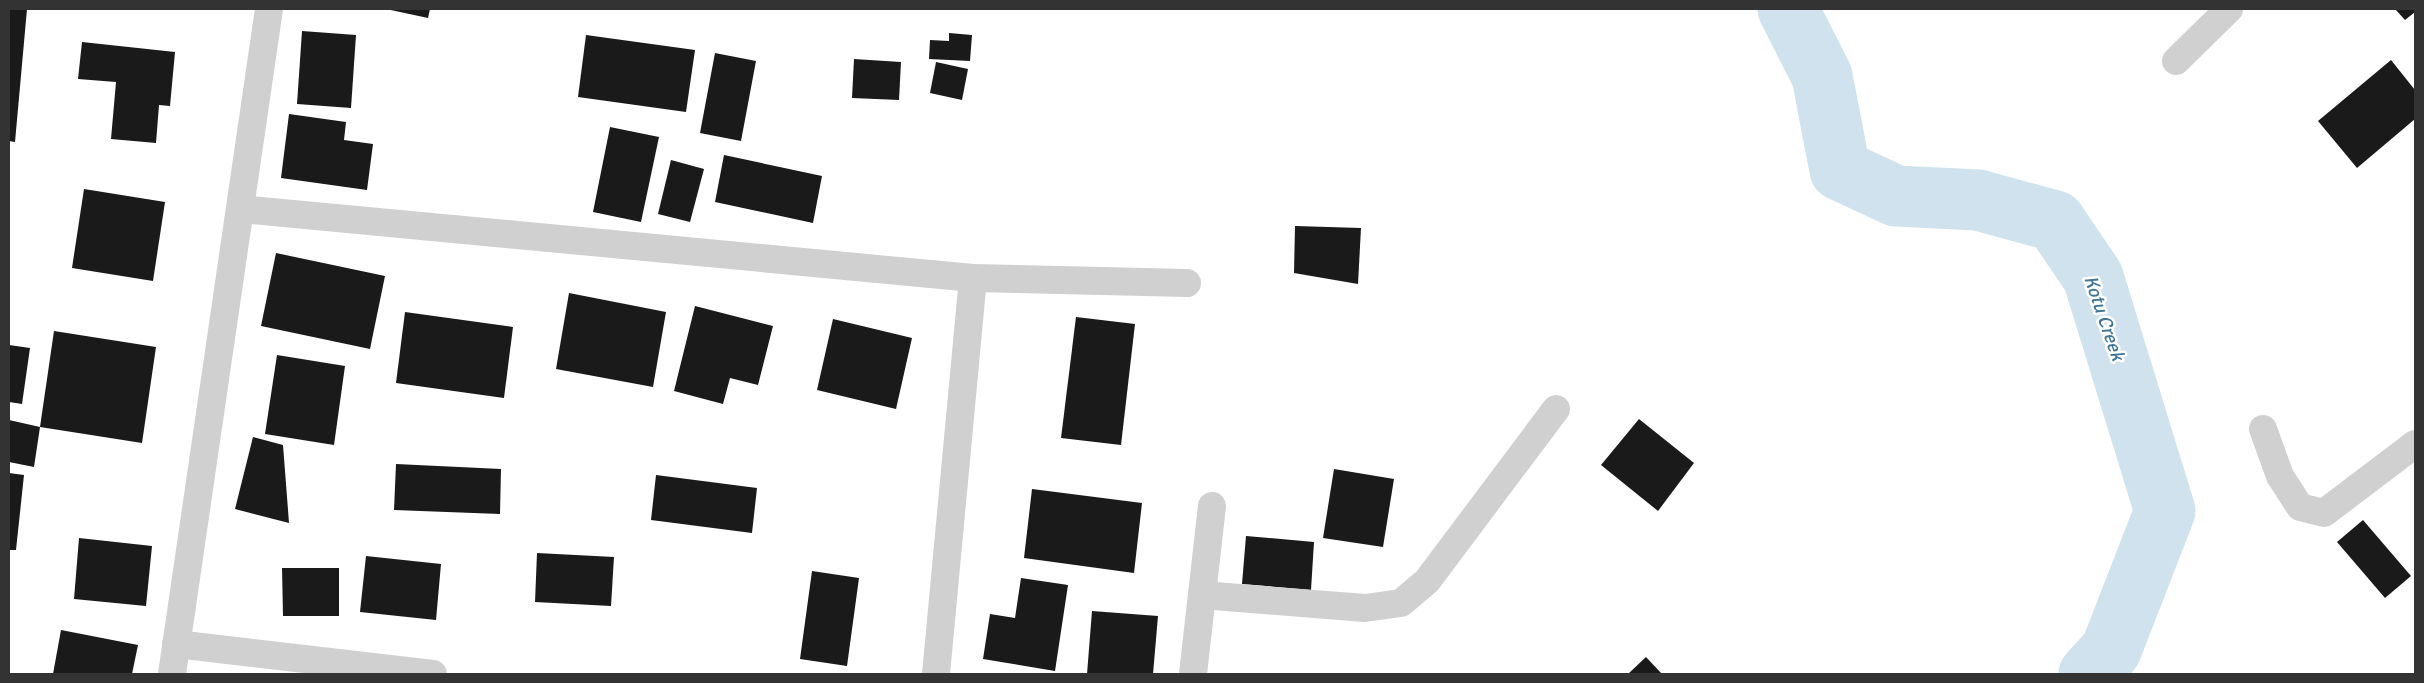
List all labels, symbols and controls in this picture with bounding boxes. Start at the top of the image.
water label: Kotu Creek [2078,272,2130,365]

